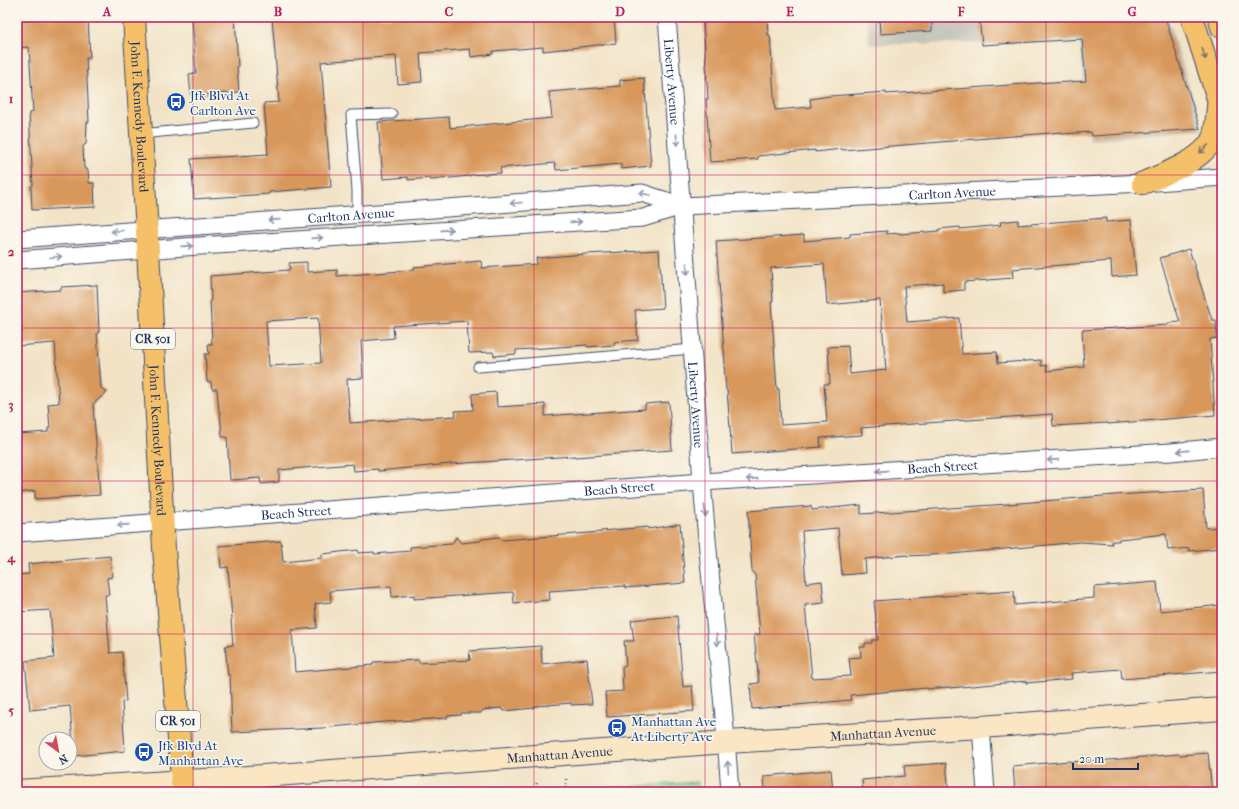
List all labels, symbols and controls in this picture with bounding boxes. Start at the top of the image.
text: A [102,4,112,19]
text: B [274,4,283,19]
text: C [445,4,454,19]
text: D [615,4,625,19]
text: E [786,4,794,19]
text: F [957,4,965,19]
text: G [1127,4,1137,19]
street label: Liberty Avenue [661,38,683,126]
street label: John F. Kennedy Boulevard [128,40,152,194]
one-way arrow [1201,47,1208,60]
place label: Jfk Blvd At Carlton Ave [189,88,257,118]
text: 1 [9,91,14,106]
bus stop icon: Jfk Blvd At Carlton Ave [165,91,187,113]
one-way arrow [674,133,681,146]
one-way arrow [1199,145,1209,154]
street label: Carlton Avenue [908,183,997,202]
one-way arrow [639,190,652,198]
one-way arrow [510,199,523,206]
street label: Carlton Avenue [307,204,396,226]
one-way arrow [268,216,281,223]
one-way arrow [569,218,582,225]
one-way arrow [440,226,453,233]
one-way arrow [111,228,124,235]
one-way arrow [310,235,323,242]
one-way arrow [180,243,193,250]
text: 2 [8,244,15,259]
one-way arrow [49,253,62,260]
one-way arrow [683,262,690,275]
road number: CR 501 [131,329,175,349]
street label: Liberty Avenue [686,361,707,449]
street label: John F. Kennedy Boulevard [147,363,170,517]
text: 3 [8,397,14,413]
one-way arrow [1177,447,1190,455]
one-way arrow [1047,456,1060,463]
street label: Beach Street [907,457,979,476]
one-way arrow [876,467,889,474]
one-way arrow [746,476,759,483]
street label: Beach Street [583,478,656,498]
street label: Beach Street [260,502,333,522]
one-way arrow [701,504,708,517]
one-way arrow [117,522,130,529]
text: 4 [6,550,16,566]
one-way arrow [713,633,721,646]
text: 5 [8,703,14,718]
road number: CR 501 [156,711,200,731]
place label: Manhattan Ave At Liberty Ave [630,714,717,744]
bus stop icon: Manhattan Ave At Liberty Ave [606,717,628,739]
street label: Manhattan Avenue [829,722,937,743]
north arrow [38,731,78,771]
place label: Jfk Blvd At Manhattan Ave [157,738,244,768]
bus stop icon: Jfk Blvd At Manhattan Ave [133,741,155,763]
street label: Manhattan Avenue [506,743,614,766]
scale bar [1073,745,1138,771]
text: N [56,751,70,767]
text: 20 m [1079,752,1104,766]
one-way arrow [725,761,732,774]

